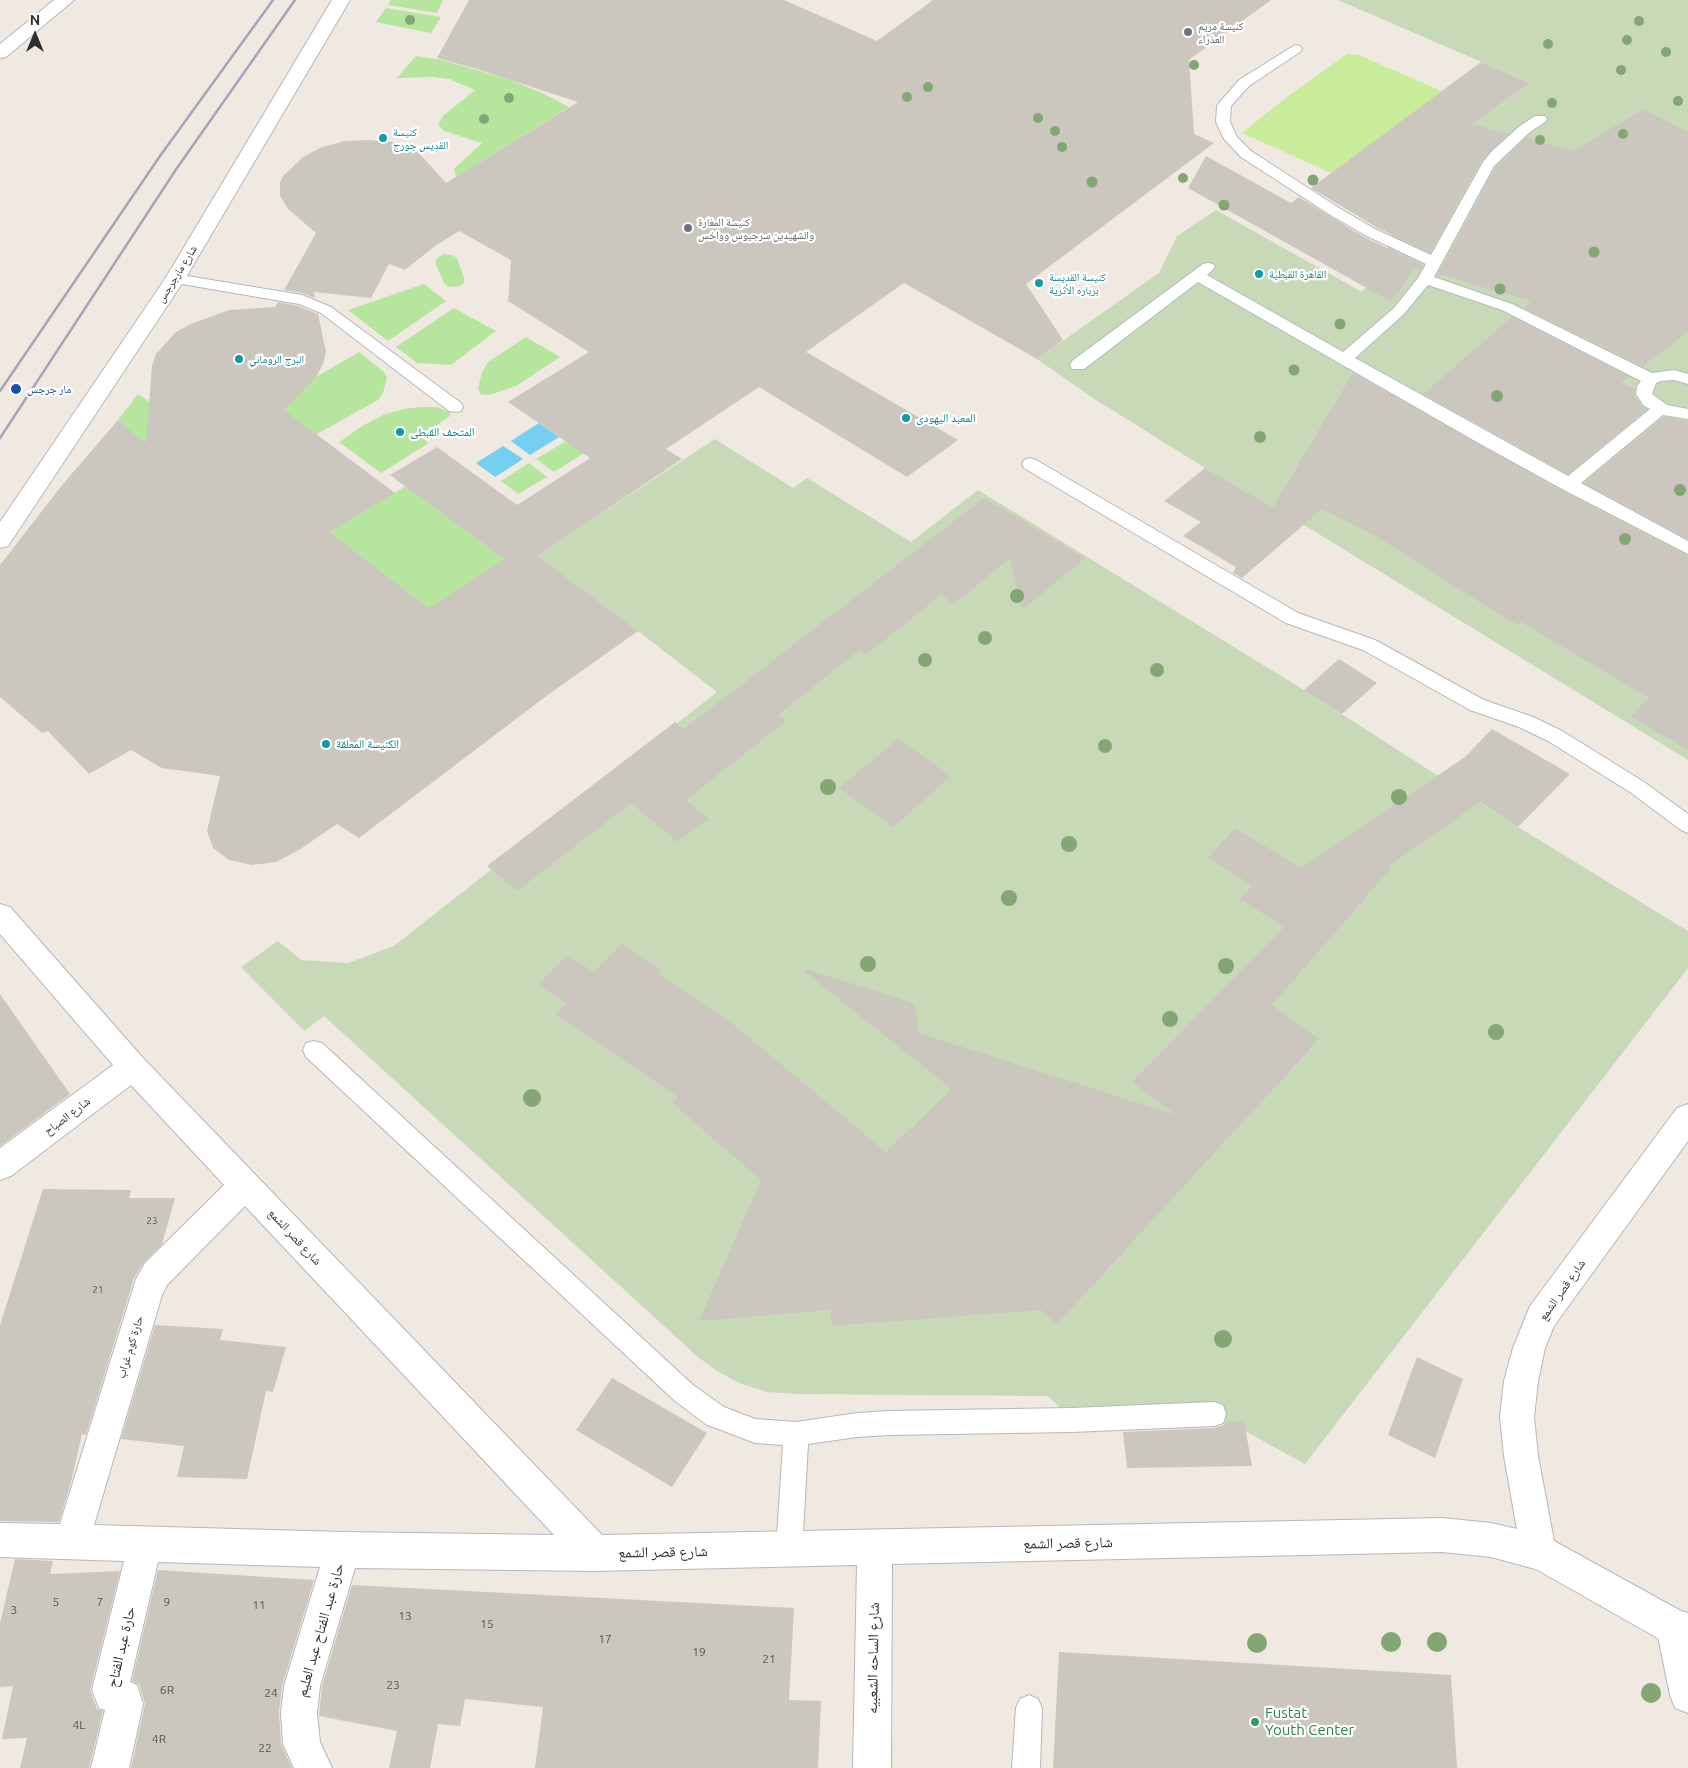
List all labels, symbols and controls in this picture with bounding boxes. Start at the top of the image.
north arrow [10,10,60,60]
text: N [30,12,40,28]
place label: كنيسة مريم العذراء [1198,19,1244,45]
marker: كنيسة مريم العذراء [1182,26,1194,38]
place label: كنيسة القديس جورج [393,125,448,151]
marker: كنيسة القديس جورج [377,132,389,144]
place label: كنيسة المغارة والشهيدين سرجيوس وواخس [698,215,814,241]
marker: كنيسة المغارة والشهيدين سرجيوس وواخس [682,222,694,234]
street label: شارع مارجرجس [154,243,200,305]
place label: القاهرة القبطية [1269,267,1326,281]
marker: القاهرة القبطية [1253,268,1265,280]
place label: كنيسة القديسة برباره الأثرية [1049,270,1106,296]
marker: كنيسة القديسة برباره الأثرية [1033,277,1045,289]
place label: البرج الروماني [249,352,304,366]
marker: البرج الروماني [233,353,245,365]
marker: مار جرجس [9,382,23,396]
place label: مار جرجس [27,382,71,396]
place label: المعبد اليهودى [916,411,976,425]
marker: المعبد اليهودى [900,412,912,424]
place label: المتحف القبطى [410,425,475,439]
marker: المتحف القبطى [394,426,406,438]
place label: الكنيسة المعلقة [336,737,399,751]
marker: الكنيسة المعلقة [320,738,332,750]
street label: شارع الصباح [41,1094,93,1138]
street label: شارع قصر الشمع [265,1206,325,1268]
house number: 23 [146,1215,158,1227]
street label: شارع قصر الشمع [1536,1257,1588,1323]
house number: 21 [92,1284,104,1296]
street label: حارة كوم غراب [114,1314,146,1380]
street label: شارع قصر الشمع [1023,1533,1113,1553]
street label: شارع قصر الشمع [618,1542,708,1562]
street label: حارة عبد الفتاح عبد العليم [292,1561,348,1699]
house number: 5 [53,1595,59,1609]
house number: 7 [97,1595,103,1609]
house number: 9 [164,1595,170,1609]
house number: 11 [252,1598,266,1612]
street label: شارع الساحه الشعبيه [863,1602,883,1714]
house number: 3 [11,1603,17,1617]
street label: حارة عبد الفتاح [103,1605,139,1689]
house number: 13 [398,1609,412,1623]
house number: 15 [480,1617,494,1631]
house number: 17 [598,1632,612,1646]
house number: 19 [692,1645,706,1659]
house number: 21 [762,1652,776,1666]
house number: 23 [386,1678,400,1692]
house number: 6R [160,1683,174,1697]
house number: 24 [264,1686,278,1700]
place label: Fustat Youth Center [1265,1704,1354,1739]
marker: Fustat Youth Center [1249,1716,1261,1728]
house number: 4L [73,1718,85,1732]
house number: 4R [152,1732,166,1746]
house number: 22 [258,1741,272,1755]

